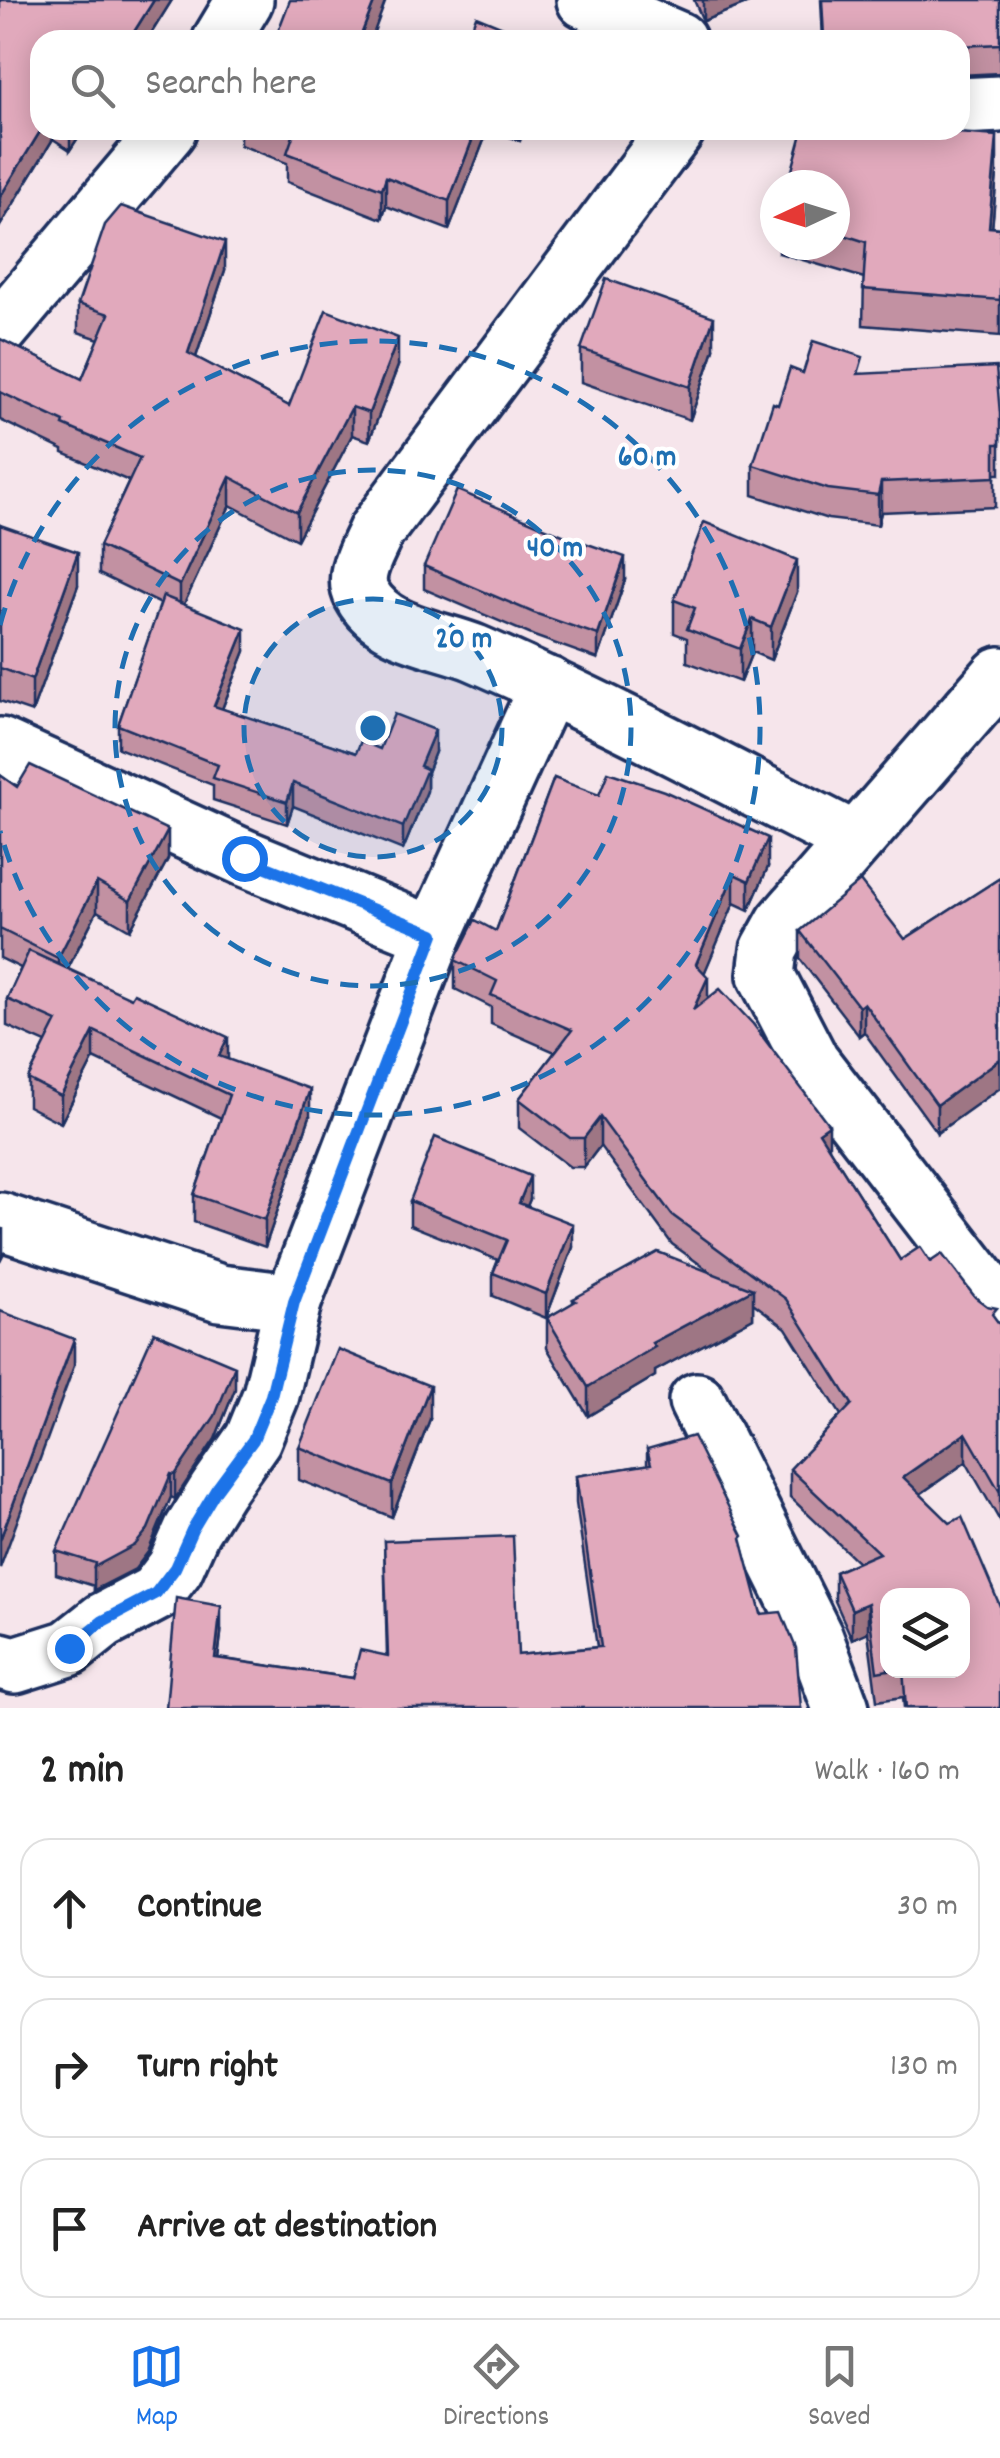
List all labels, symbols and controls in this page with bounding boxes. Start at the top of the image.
search box [30,30,970,140]
icon: search [65,58,120,113]
text: Search here [145,58,317,113]
north arrow [760,170,850,260]
text: 60 m [618,438,676,481]
text: 40 m [527,529,583,572]
text: 20 m [436,620,492,663]
centre of rings [355,710,391,746]
route start [222,836,268,882]
map controls [880,1588,970,1678]
button: layers [880,1588,970,1678]
route end [47,1626,93,1672]
text: 2 min [40,1743,124,1803]
text: Walk · 160 m [814,1750,960,1796]
icon: ahead [42,1881,97,1936]
text: Continue [137,1881,262,1936]
text: 30 m [897,1885,958,1931]
icon: right [42,2041,97,2096]
text: Turn right [137,2041,278,2096]
text: 130 m [890,2045,958,2091]
icon: arrive [42,2201,97,2256]
text: Arrive at destination [137,2201,437,2256]
tab: Map [129,2339,184,2439]
tab: Directions [443,2339,549,2439]
tab: Saved [808,2339,871,2439]

